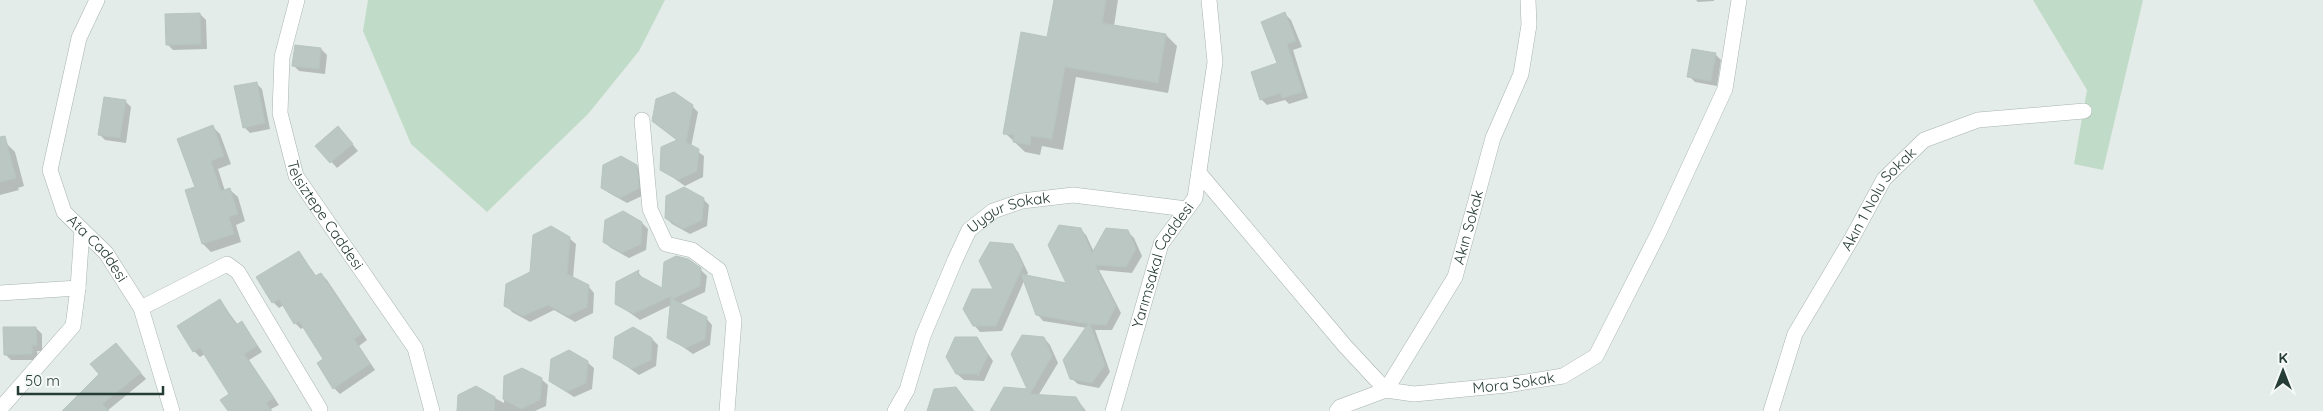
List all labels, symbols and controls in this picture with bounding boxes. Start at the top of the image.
street label: Akın 1 Nolu Sokak [1837,143,1920,254]
street label: Telsiztepe Caddesi [283,158,368,273]
street label: Uygur Sokak [963,188,1051,237]
street label: Akın Sokak [1449,188,1487,266]
street label: Yarımsakal Caddesi [1127,198,1198,330]
street label: Ata Caddesi [63,210,132,285]
north arrow [2258,346,2308,396]
text: K [2278,349,2288,367]
scale bar [18,364,162,396]
street label: Mora Sokak [1472,367,1556,397]
text: 50 m [25,371,60,390]

